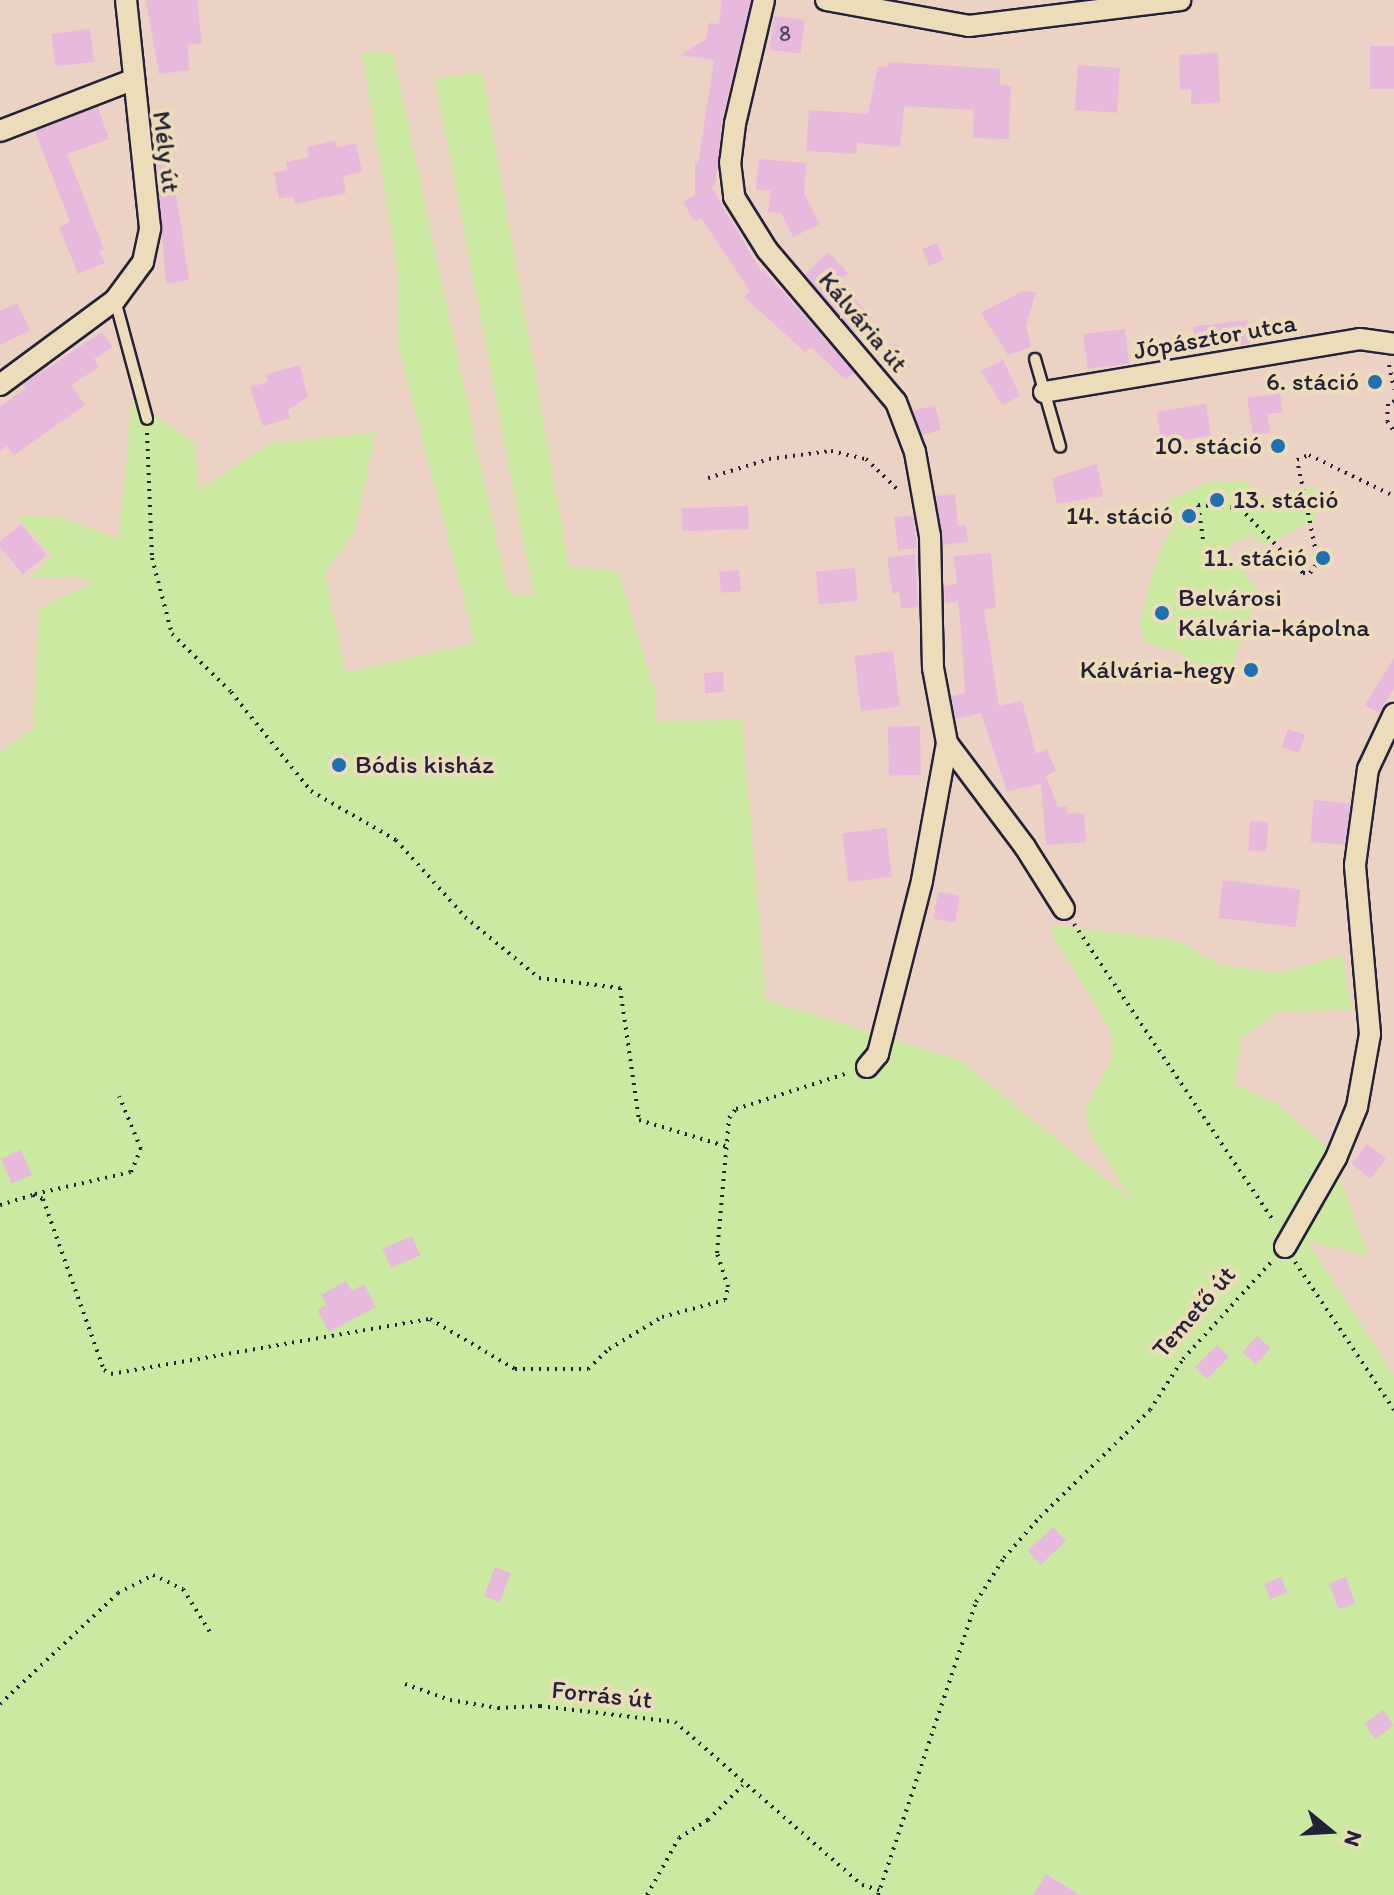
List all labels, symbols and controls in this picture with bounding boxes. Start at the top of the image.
house number: 8 [779,21,791,47]
street label: Mély út [145,109,187,195]
street label: Kálvária út [812,265,914,379]
street label: Jópásztor utca [1132,307,1298,367]
place label: 6. stáció [1266,366,1359,398]
marker: 6. stáció [1366,373,1384,391]
place label: 10. stáció [1155,430,1262,462]
marker: 10. stáció [1269,437,1287,455]
place label: 13. stáció [1233,484,1338,516]
marker: 13. stáció [1208,491,1226,509]
place label: 14. stáció [1066,500,1173,532]
marker: 14. stáció [1180,507,1198,525]
place label: 11. stáció [1204,542,1307,574]
marker: 11. stáció [1314,549,1332,567]
place label: Belvárosi Kálvária-kápolna [1178,582,1370,644]
marker: Belvárosi Kálvária-kápolna [1153,604,1171,622]
place label: Kálvária-hegy [1080,654,1235,686]
marker: Kálvária-hegy [1242,661,1260,679]
place label: Bódis kisház [355,749,495,781]
marker: Bódis kisház [330,756,348,774]
street label: Temető út [1146,1260,1242,1364]
street label: Forrás út [550,1674,654,1716]
north arrow [1290,1791,1370,1871]
text: N [1338,1827,1368,1850]

